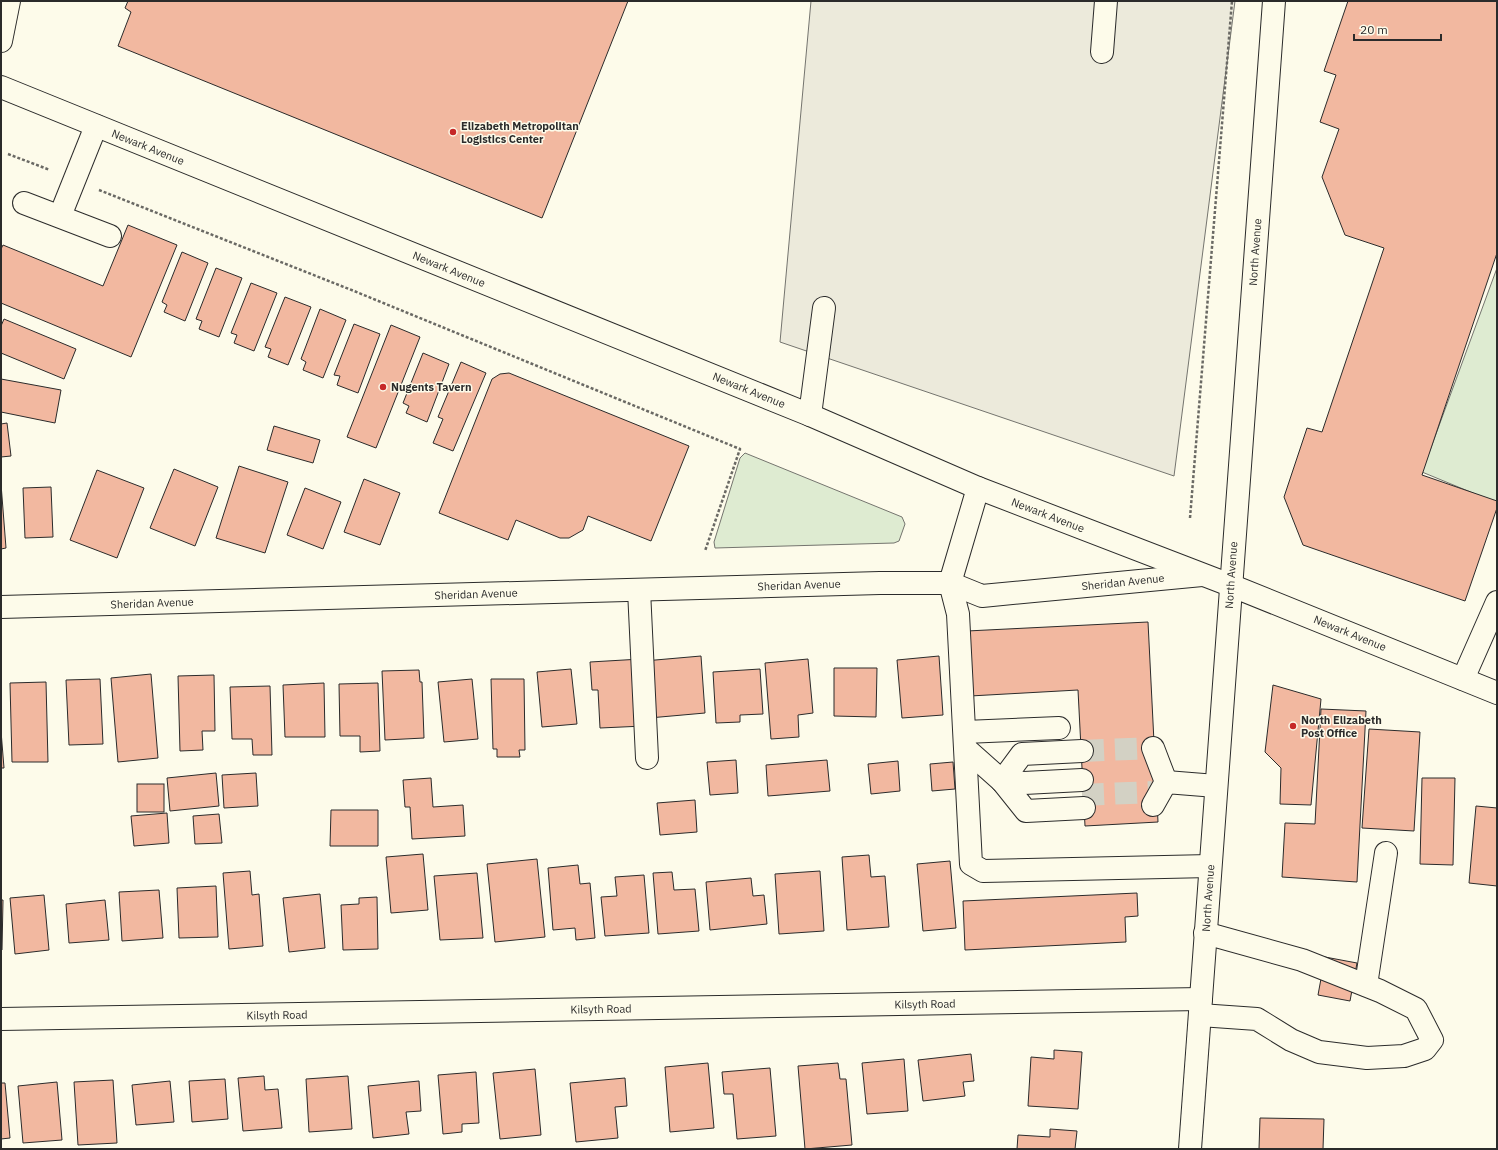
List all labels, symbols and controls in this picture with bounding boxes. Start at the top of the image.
scale bar [1354,16,1441,42]
text: 20 m [1360,22,1388,37]
place label: Elizabeth Metropolitan Logistics Center [461,119,579,146]
street label: Newark Avenue [110,126,186,168]
marker: Elizabeth Metropolitan Logistics Center [448,127,458,137]
street label: North Avenue [1246,218,1264,286]
street label: Newark Avenue [411,248,487,290]
street label: Newark Avenue [711,369,787,411]
place label: Nugents Tavern [391,380,471,394]
marker: Nugents Tavern [378,382,388,392]
street label: Newark Avenue [1009,495,1087,535]
street label: North Avenue [1222,541,1240,609]
street label: Sheridan Avenue [1081,571,1165,593]
street label: Sheridan Avenue [757,577,841,593]
street label: Sheridan Avenue [434,586,518,602]
street label: Sheridan Avenue [110,595,194,611]
street label: Newark Avenue [1312,612,1388,654]
place label: North Elizabeth Post Office [1301,713,1382,740]
marker: North Elizabeth Post Office [1288,721,1298,731]
street label: North Avenue [1199,864,1217,932]
street label: Kilsyth Road [894,996,956,1012]
street label: Kilsyth Road [570,1001,632,1017]
street label: Kilsyth Road [246,1007,308,1023]

